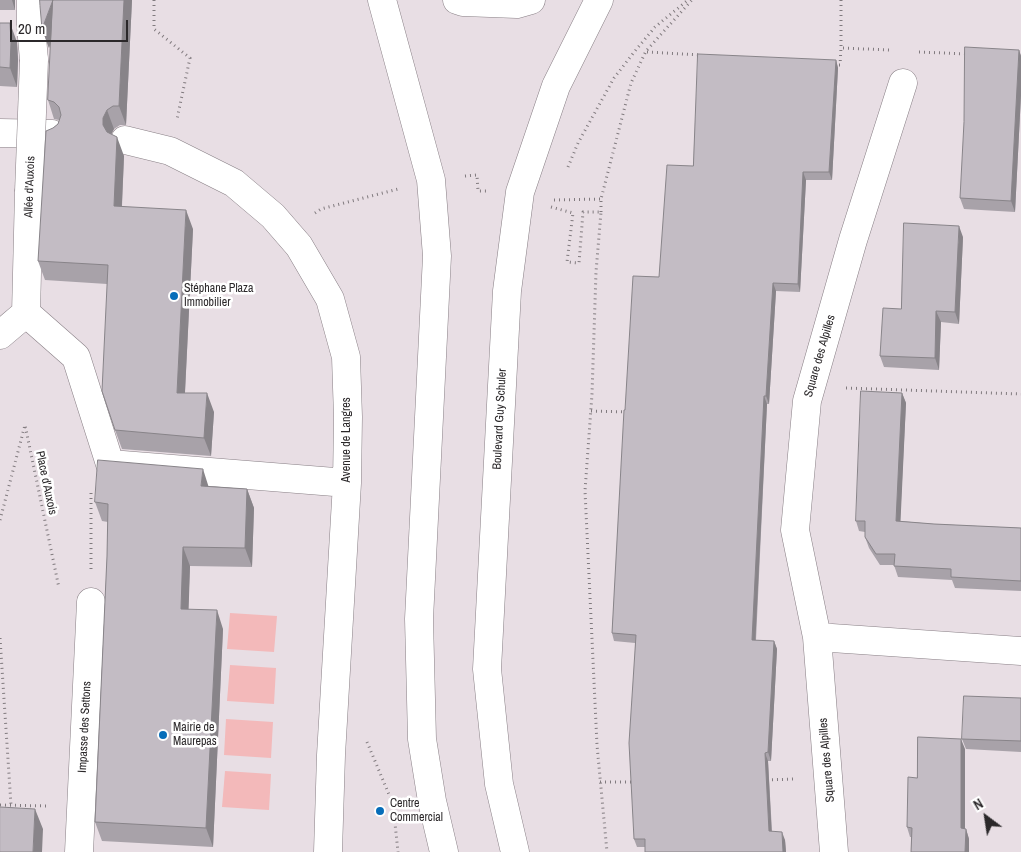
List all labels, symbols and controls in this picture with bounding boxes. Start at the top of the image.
scale bar [12,10,130,42]
text: 20 m [18,18,45,39]
street label: Allée d'Auxois [22,156,38,218]
place label: Stéphane Plaza Immobilier [184,282,253,310]
marker: Stéphane Plaza Immobilier [168,290,180,302]
street label: Square des Alpilles [801,313,839,399]
street label: Boulevard Guy Schuler [490,368,510,470]
street label: Avenue de Langres [340,397,354,483]
street label: Place d'Auxois [32,450,60,516]
street label: Impasse des Settons [75,681,95,773]
street label: Square des Alpilles [816,717,838,803]
place label: Mairie de Maurepas [173,721,217,749]
marker: Mairie de Maurepas [157,729,169,741]
north arrow [961,792,1011,842]
text: N [970,794,986,814]
place label: Centre Commercial [390,797,443,825]
marker: Centre Commercial [374,805,386,817]

